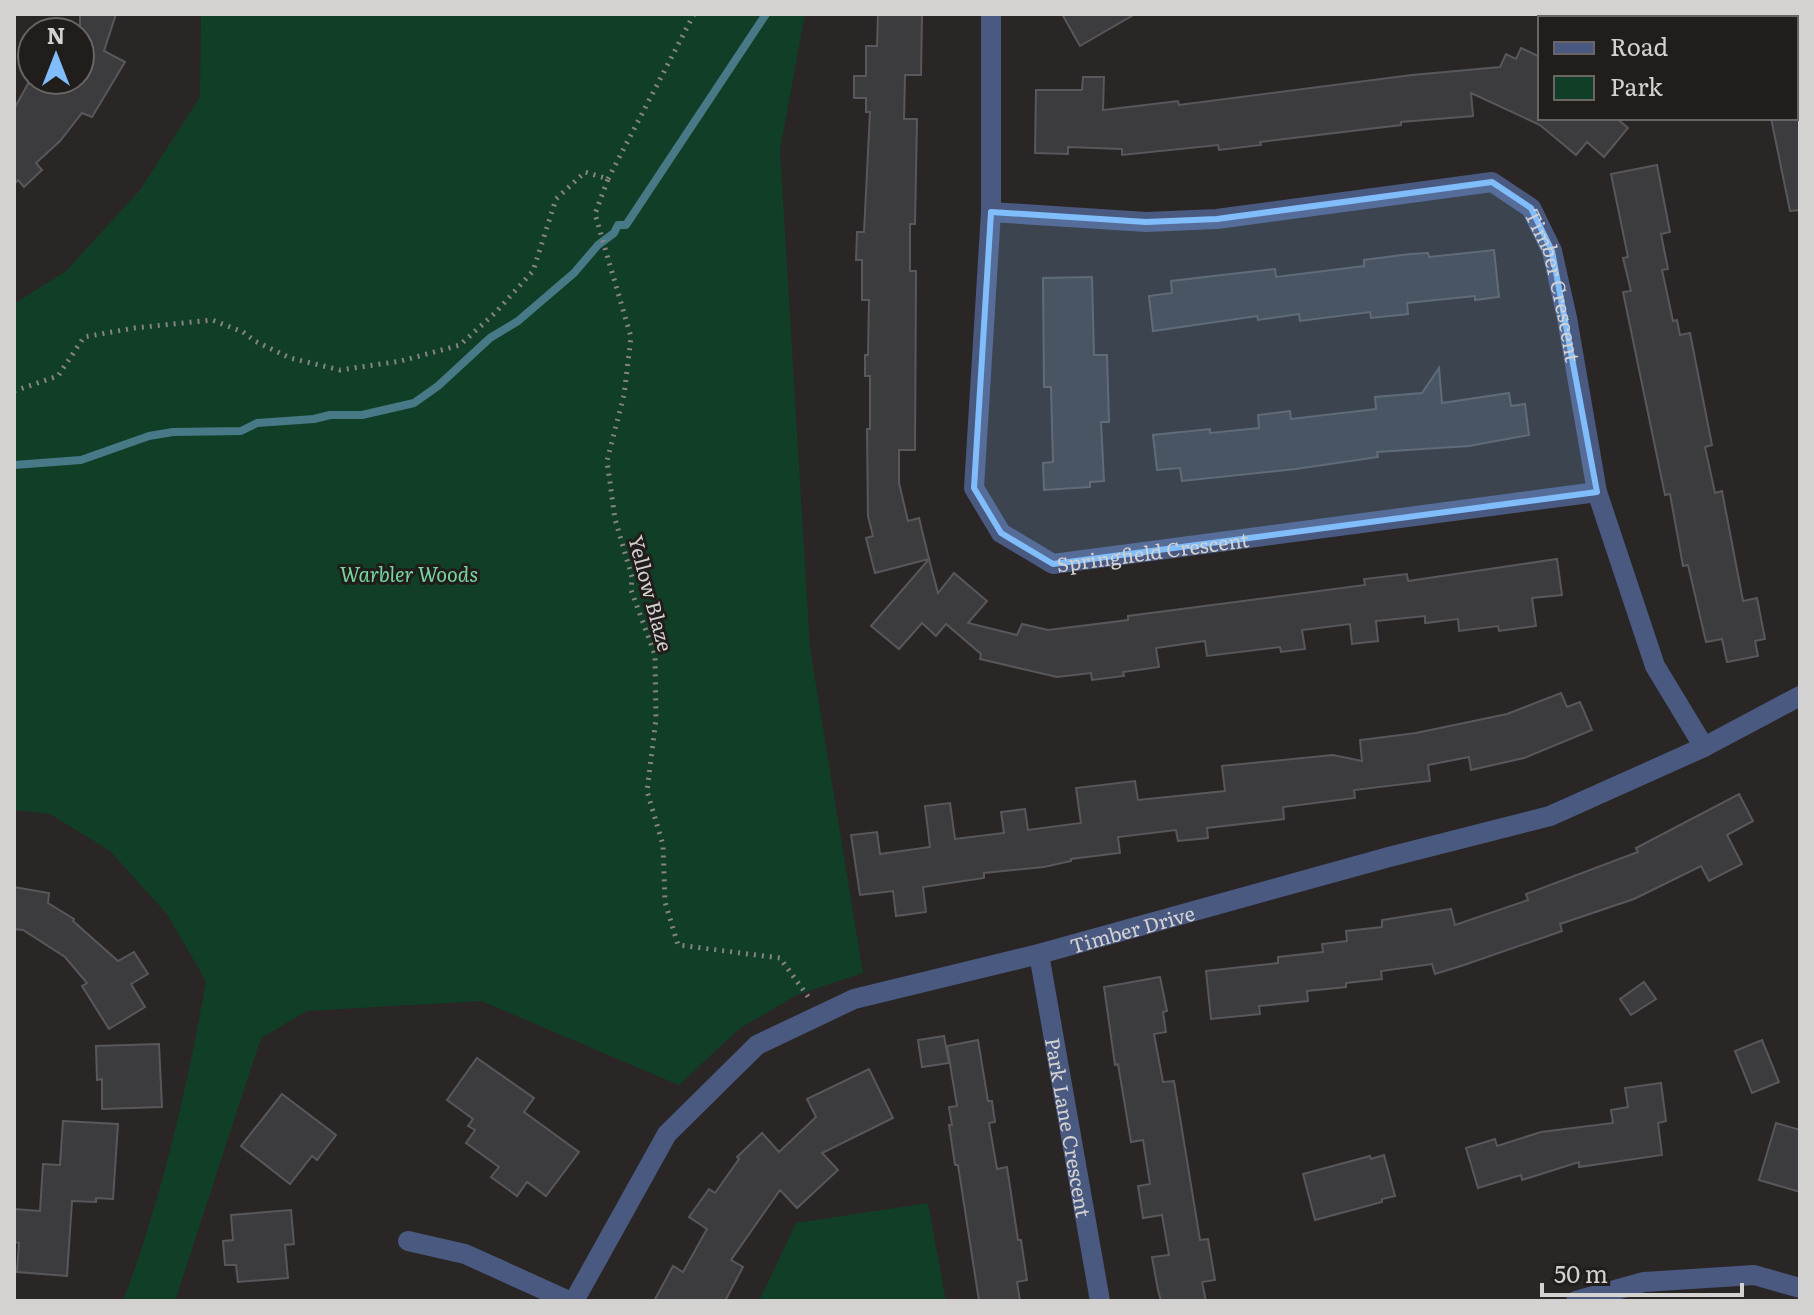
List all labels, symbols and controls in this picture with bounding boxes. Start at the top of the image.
north arrow [16,16,96,96]
legend [1538,16,1798,120]
text: N [47,18,65,51]
text: Road [1610,28,1669,63]
text: Park [1610,68,1663,103]
street label: Timber Crescent [1518,203,1589,364]
street label: Springfield Crescent [1055,523,1251,578]
street label: Yellow Blaze [622,532,682,654]
park label: Warbler Woods [340,558,478,588]
street label: Timber Drive [1066,897,1198,960]
street label: Park Lane Crescent [1039,1035,1100,1220]
scale bar [1542,1247,1742,1297]
text: 50 m [1554,1255,1608,1290]

